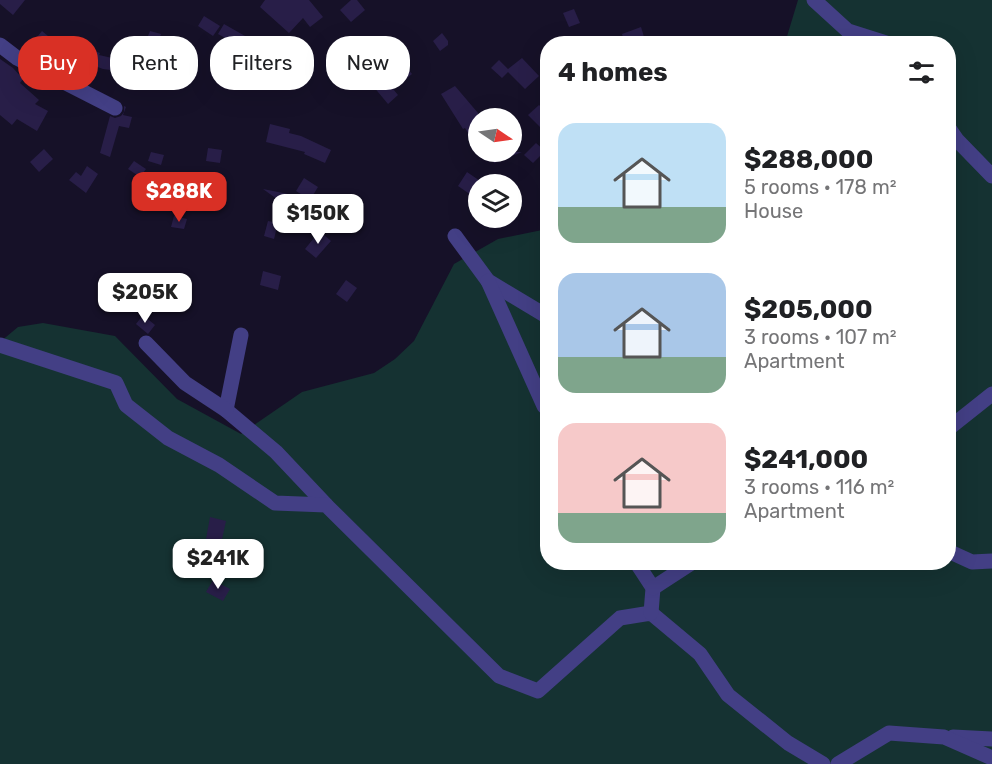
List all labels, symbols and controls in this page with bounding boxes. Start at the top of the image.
chip: Buy [18,36,98,90]
chip: Rent [110,36,198,90]
chip: Filters [210,36,314,90]
chip: New [326,36,410,90]
icon: filters [905,56,938,89]
text: 4 homes [558,57,668,88]
north arrow [468,108,522,162]
map controls [468,108,522,228]
text: $288,000 [744,144,873,175]
icon: home [606,147,678,219]
pin: $288K [137,172,221,223]
button: layers [468,174,522,228]
text: 5 rooms · 178 m² [744,175,897,199]
text: $288K [146,179,212,203]
pin: $150K [276,194,360,245]
text: House [744,199,803,223]
text: $150K [286,201,350,225]
pin: $205K [103,273,187,324]
text: $205K [112,280,178,304]
text: $205,000 [744,294,873,325]
icon: home [606,297,678,369]
text: 3 rooms · 107 m² [744,325,897,349]
text: Apartment [744,349,845,373]
text: $241,000 [744,444,868,475]
icon: home [606,447,678,519]
text: 3 rooms · 116 m² [744,475,894,499]
text: Apartment [744,499,845,523]
pin: $241K [176,539,260,590]
text: $241K [187,546,249,570]

